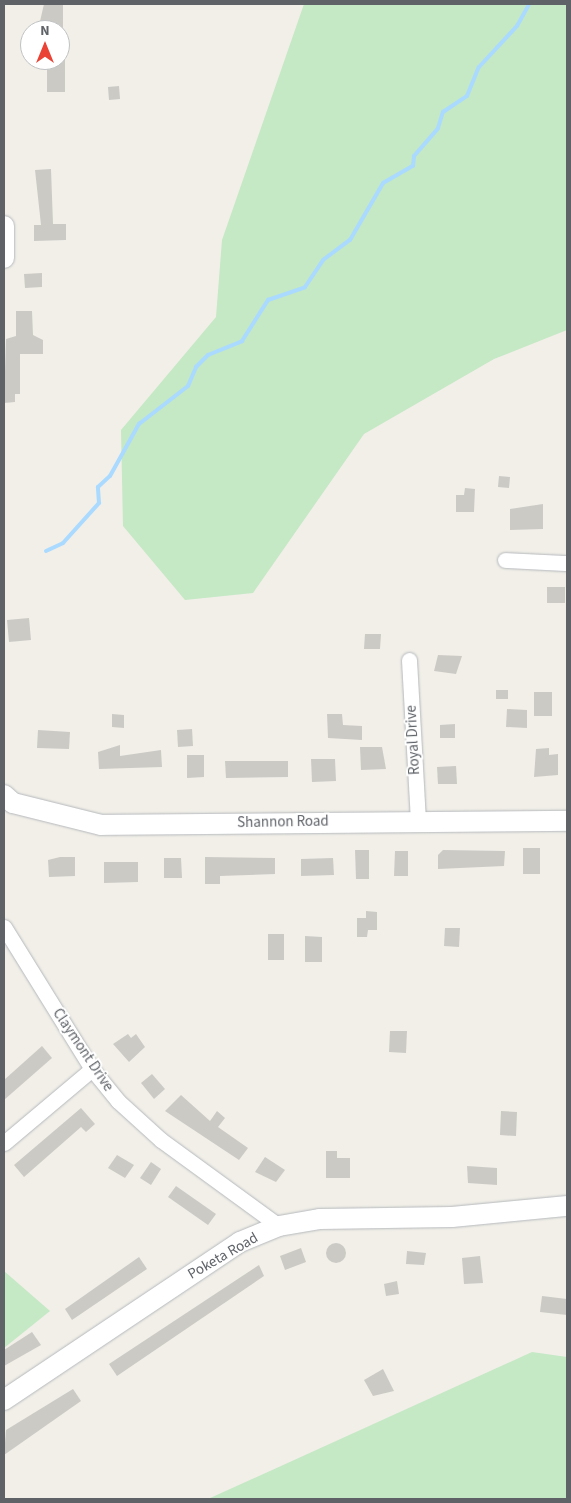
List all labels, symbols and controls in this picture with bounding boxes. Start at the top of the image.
north arrow [20,20,70,70]
text: N [40,21,50,41]
street label: Royal Drive [402,705,424,775]
street label: Shannon Road [237,812,329,832]
street label: Claymont Drive [49,1005,117,1095]
street label: Poketa Road [185,1229,261,1283]

